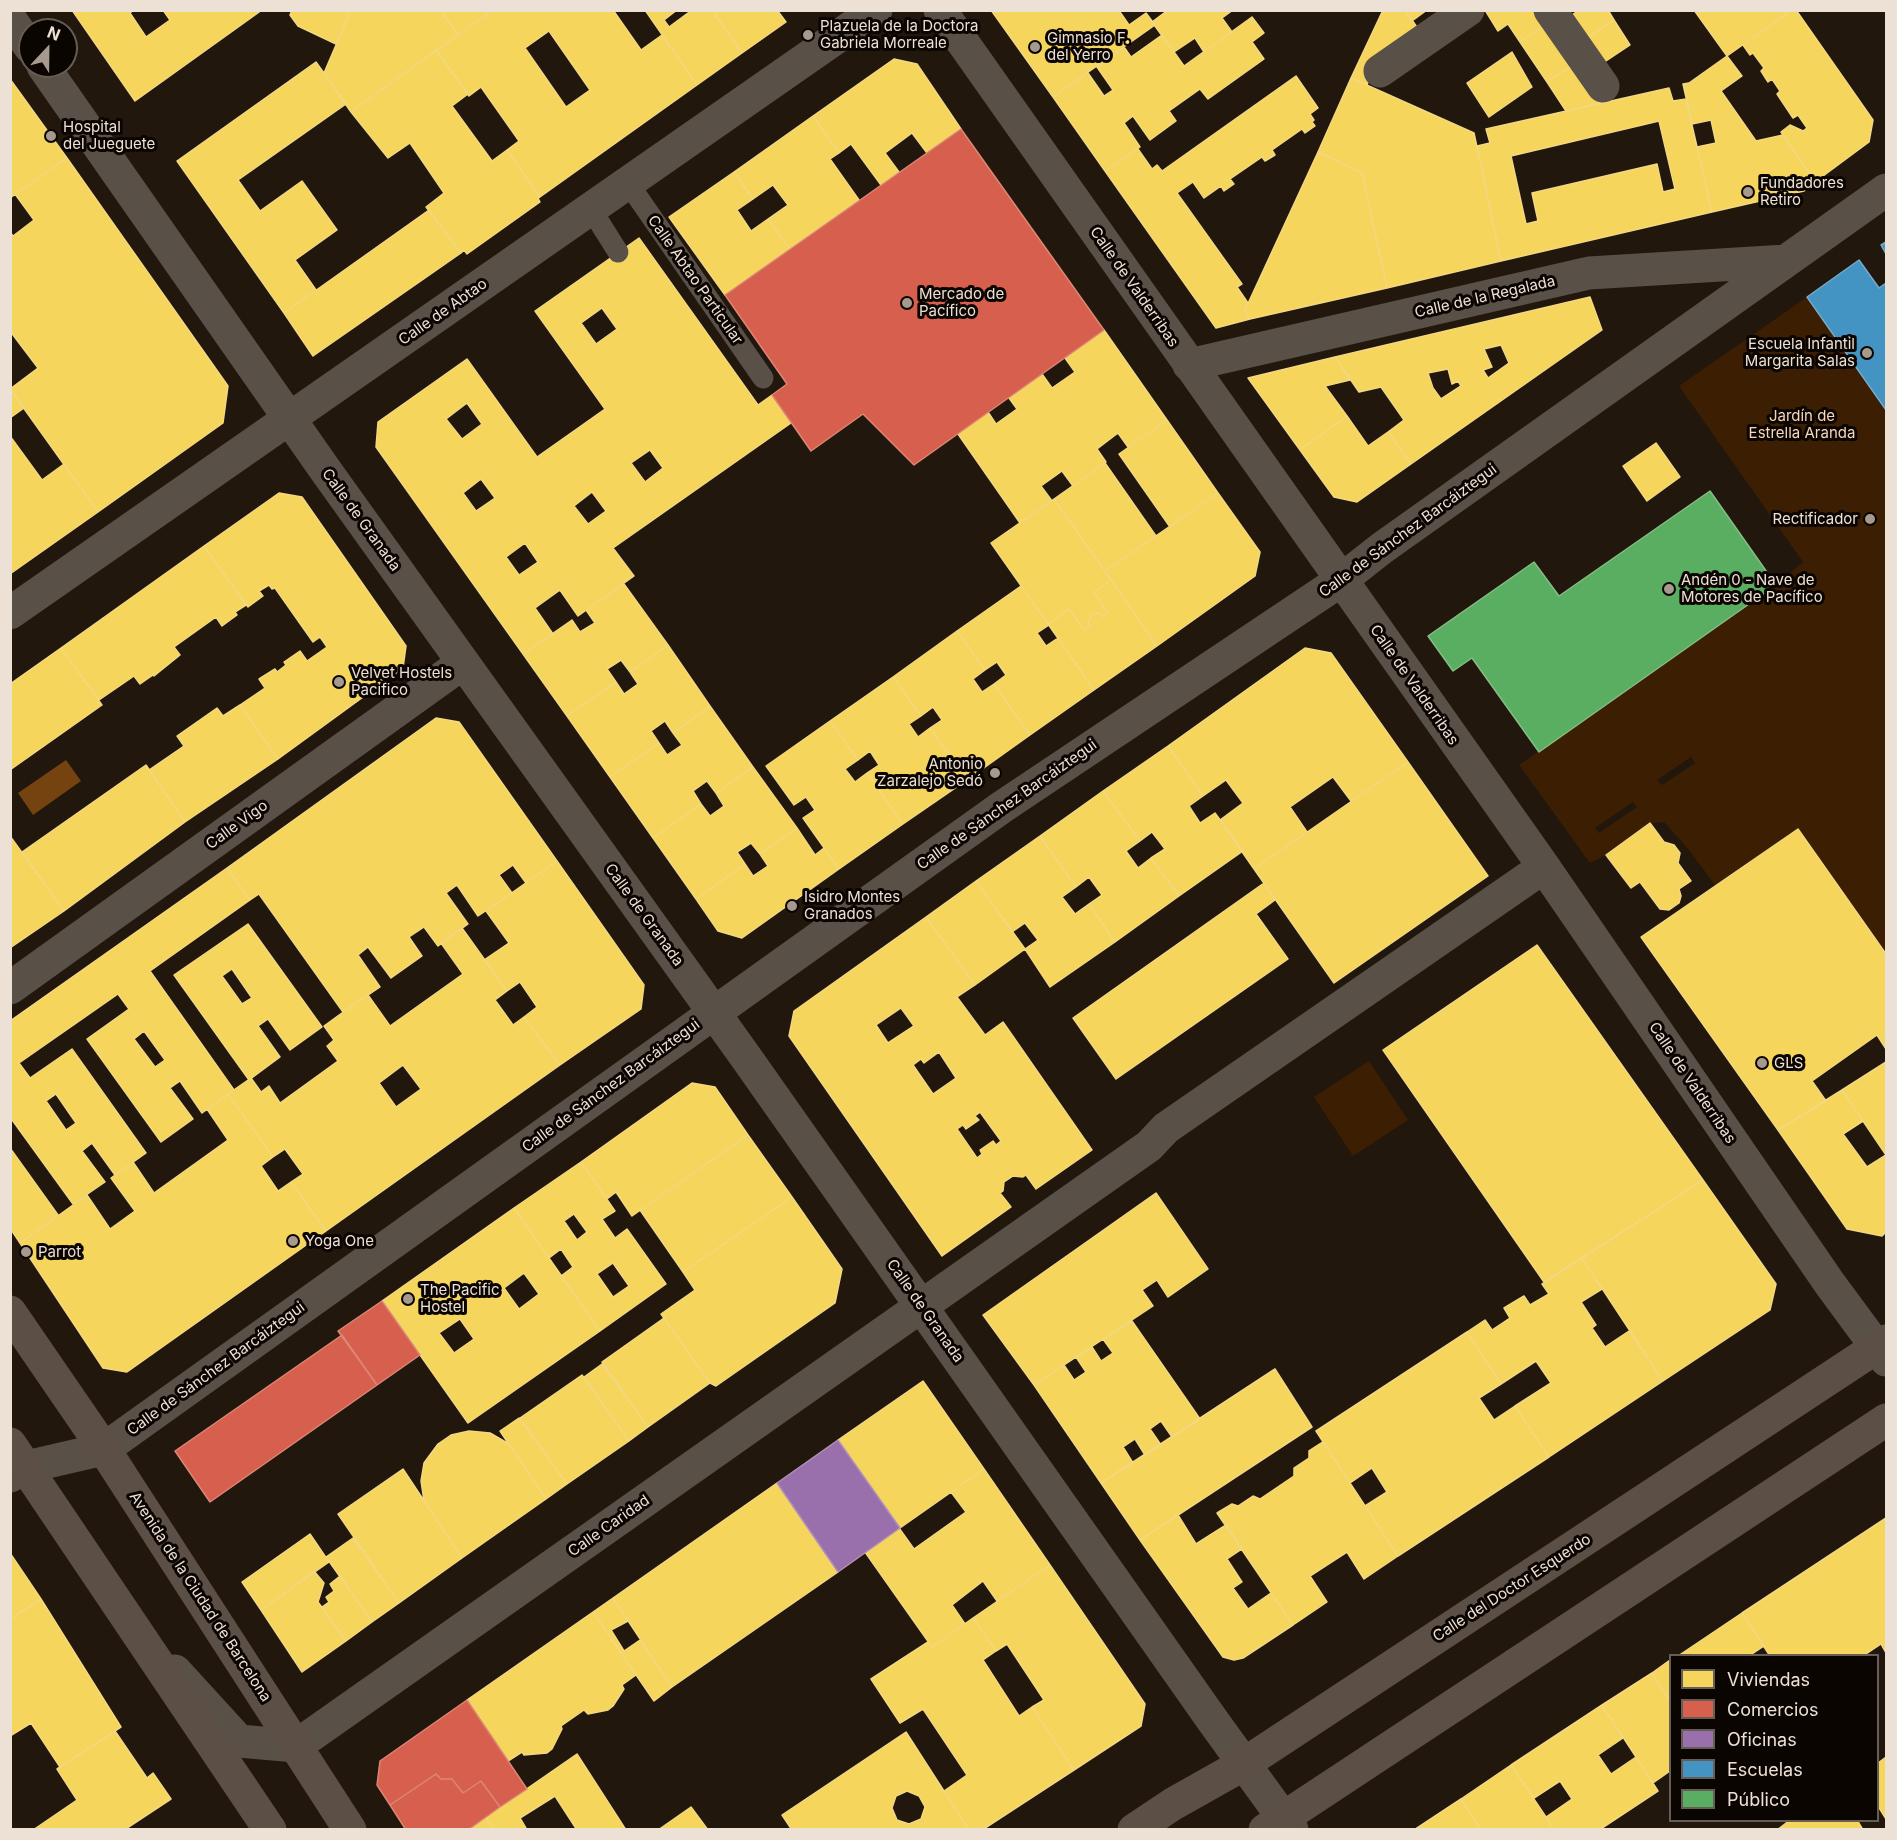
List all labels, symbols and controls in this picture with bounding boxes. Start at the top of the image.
place label: Plazuela de la Doctora Gabriela Morreale [820,17,978,52]
north arrow [18,18,78,78]
text: N [45,22,63,45]
marker: Plazuela de la Doctora Gabriela Morreale [801,28,815,42]
place label: Gimnasio F. del Yerro [1047,29,1130,64]
marker: Gimnasio F. del Yerro [1028,40,1042,54]
place label: Hospital del Jueguete [63,118,155,153]
marker: Hospital del Jueguete [44,129,58,143]
place label: Fundadores Retiro [1760,174,1844,209]
marker: Fundadores Retiro [1741,185,1755,199]
street label: Calle Abtao Particular [644,212,746,348]
street label: Calle de Valderribas [1086,224,1182,350]
street label: Calle de la Regalada [1413,272,1557,322]
street label: Calle de Abtao [395,275,491,349]
place label: Mercado de Pacífico [919,285,1004,320]
marker: Mercado de Pacífico [900,296,914,310]
place label: Escuela Infantil Margarita Salas [1745,335,1855,370]
marker: Escuela Infantil Margarita Salas [1860,346,1874,360]
park label: Jardín de Estrella Aranda [1749,407,1855,442]
street label: Calle de Sánchez Barcáiztegui [1316,461,1500,601]
street label: Calle de Granada [318,465,404,575]
place label: Rectificador [1773,510,1858,528]
marker: Rectificador [1863,512,1877,526]
place label: Andén 0 - Nave de Motores de Pacífico [1681,571,1823,606]
marker: Andén 0 - Nave de Motores de Pacífico [1662,582,1676,596]
street label: Calle de Valderribas [1366,622,1462,748]
place label: Velvet Hostels Pacifico [351,664,452,699]
marker: Velvet Hostels Pacifico [332,675,346,689]
street label: Calle de Sánchez Barcáiztegui [914,736,1100,874]
place label: Antonio Zarzalejo Sedó [877,755,983,790]
marker: Antonio Zarzalejo Sedó [988,766,1002,780]
street label: Calle Vigo [203,797,271,853]
street label: Calle de Granada [601,860,687,970]
place label: Isidro Montes Granados [804,888,900,923]
marker: Isidro Montes Granados [785,899,799,913]
street label: Calle de Sánchez Barcáiztegui [519,1016,703,1156]
street label: Calle de Valderribas [1645,1019,1739,1147]
place label: GLS [1774,1054,1803,1072]
marker: GLS [1755,1056,1769,1070]
place label: Yoga One [305,1232,374,1250]
marker: Yoga One [286,1234,300,1248]
place label: Parrot [38,1243,81,1261]
marker: Parrot [19,1245,33,1259]
street label: Calle de Granada [883,1256,967,1366]
place label: The Pacific Hostel [420,1281,499,1316]
marker: The Pacific Hostel [401,1292,415,1306]
street label: Calle de Sánchez Barcáiztegui [124,1299,308,1439]
street label: Avenida de la Ciudad de Barcelona [125,1489,275,1705]
street label: Calle Caridad [565,1491,653,1561]
street label: Calle del Doctor Esquerdo [1430,1530,1594,1646]
legend [1669,1654,1879,1822]
text: Viviendas [1727,1669,1810,1690]
text: Comercios [1727,1699,1819,1720]
text: Oficinas [1727,1729,1797,1750]
text: Escuelas [1727,1759,1803,1780]
text: Público [1727,1789,1790,1810]

